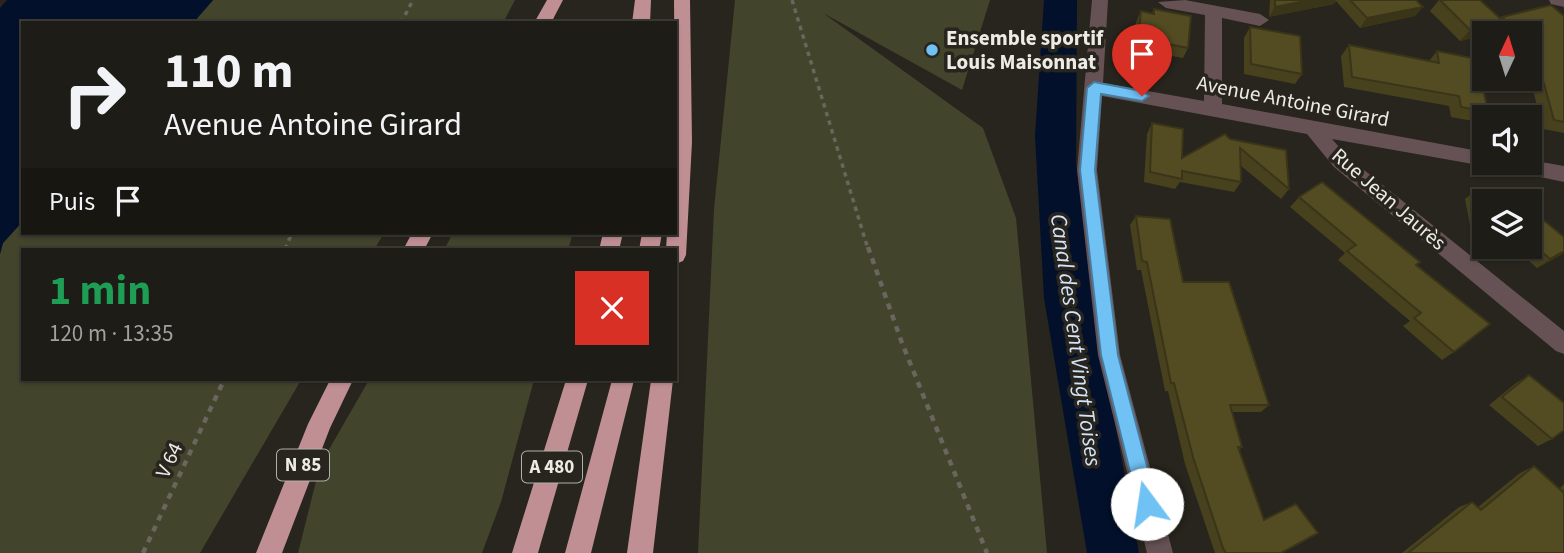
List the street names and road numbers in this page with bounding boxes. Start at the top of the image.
street label: Avenue Antoine Girard [1194,68,1392,134]
street label: Rue Jean Jaurès [1325,141,1453,257]
street label: V 64 [148,437,190,483]
road number: N 85 [277,450,329,480]
road number: A 480 [522,452,582,482]

